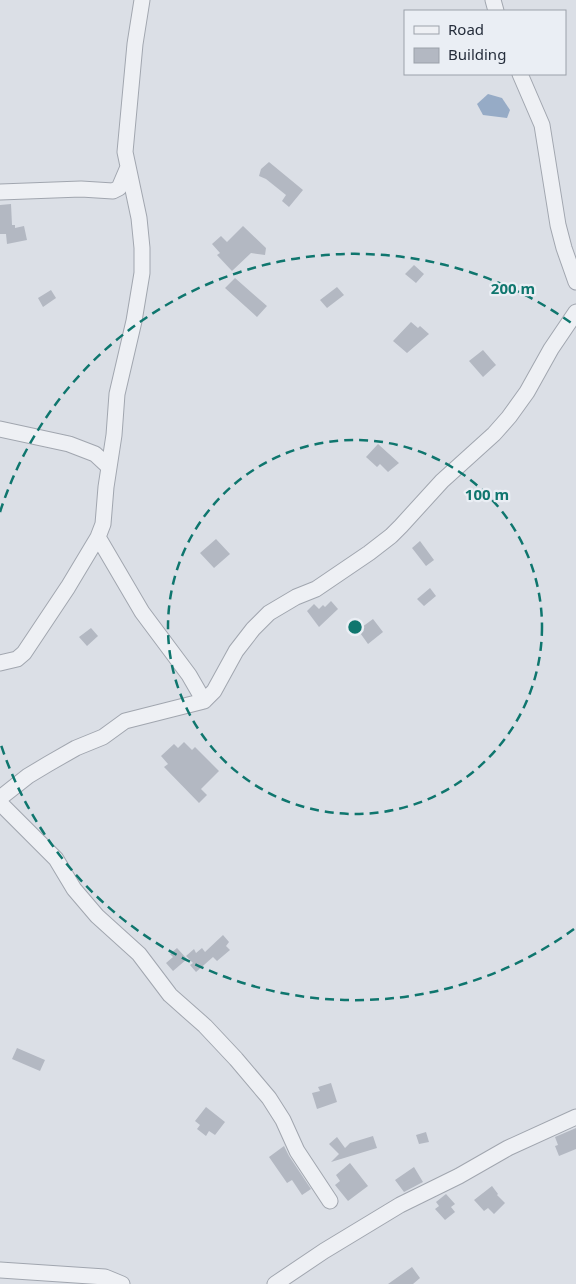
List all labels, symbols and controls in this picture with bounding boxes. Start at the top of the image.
legend [404,10,566,75]
text: Road [448,19,484,39]
text: Building [448,44,506,64]
text: 200 m [491,278,535,298]
text: 100 m [465,484,509,504]
centre of rings [346,618,364,636]

